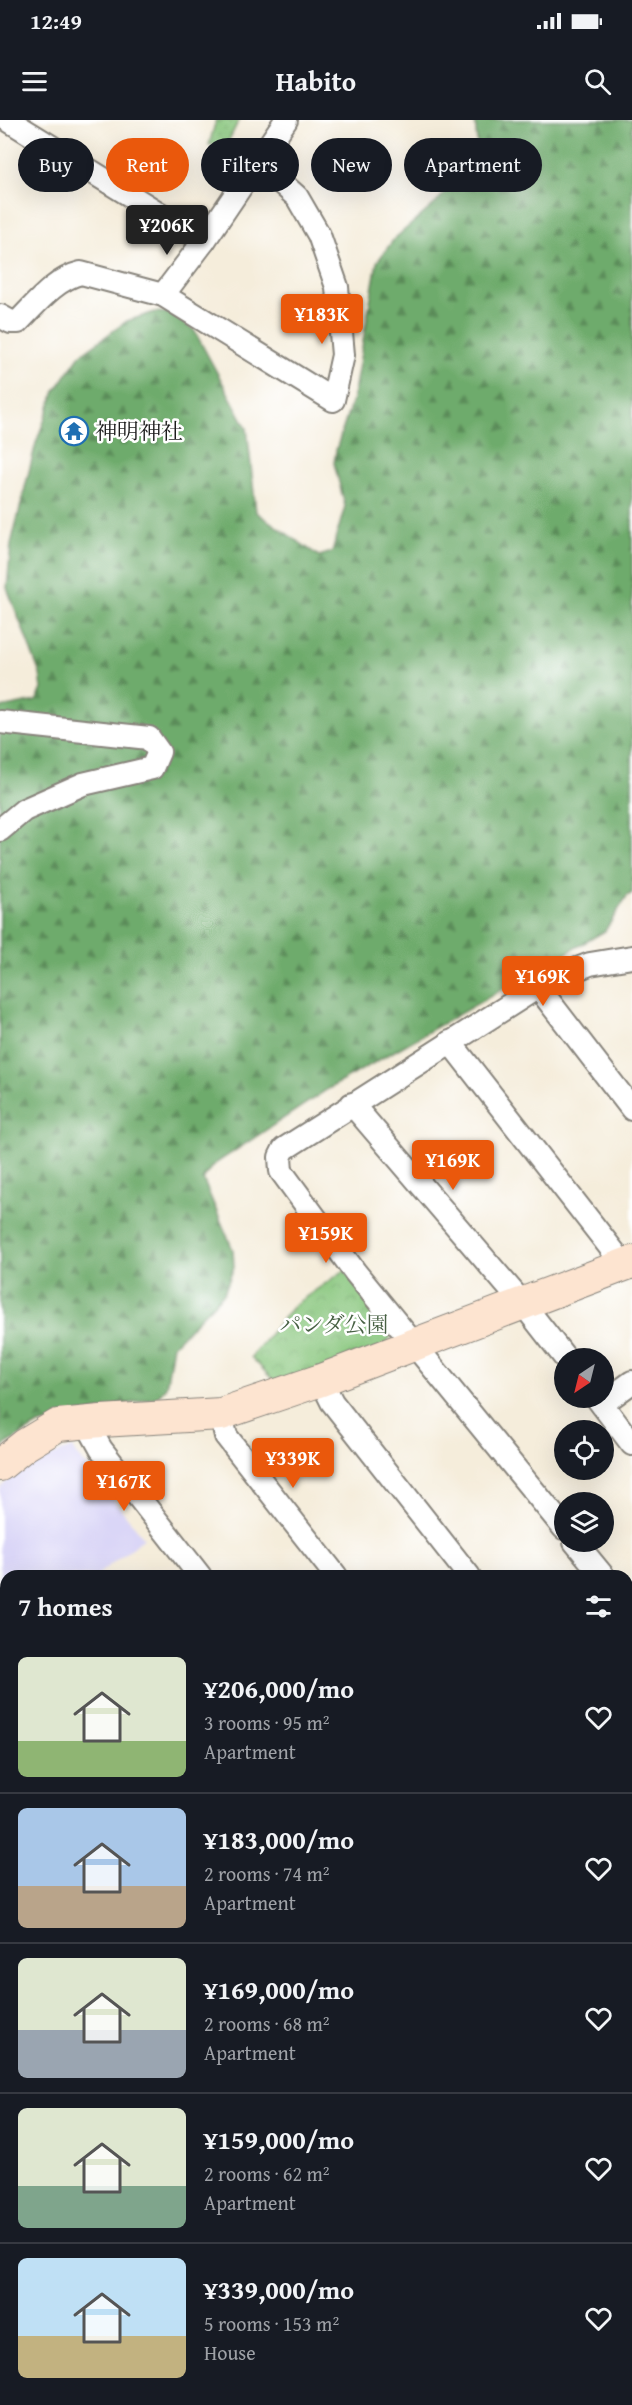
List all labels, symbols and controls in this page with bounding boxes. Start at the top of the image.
text: 12:49 [30,5,82,37]
text: Habito [276,61,356,101]
icon: menu [18,65,51,98]
icon: search [581,65,614,98]
chip: Buy [18,138,94,192]
chip: Rent [106,138,189,192]
chip: Filters [201,138,299,192]
chip: New [311,138,392,192]
chip: Apartment [404,138,542,192]
pin: ¥206K [125,205,209,256]
text: ¥206K [140,210,194,239]
pin: ¥183K [280,294,364,345]
text: ¥183K [295,299,349,328]
temple icon: 神明神社 [58,415,90,447]
place label: 神明神社 [95,415,183,447]
pin: ¥169K [501,956,585,1007]
text: ¥169K [516,961,570,990]
pin: ¥169K [411,1140,495,1191]
text: ¥169K [426,1145,480,1174]
pin: ¥159K [284,1213,368,1264]
text: ¥159K [299,1218,353,1247]
park label: パンダ公園 [279,1308,389,1340]
north arrow [554,1348,614,1408]
map controls [554,1348,614,1552]
button: locate [554,1420,614,1480]
pin: ¥339K [251,1438,335,1489]
text: ¥339K [266,1443,320,1472]
pin: ¥167K [82,1461,166,1512]
text: ¥167K [97,1466,151,1495]
button: layers [554,1492,614,1552]
text: 7 homes [18,1587,113,1626]
icon: filters [582,1590,615,1623]
text: ¥206,000/mo [204,1669,354,1708]
icon: home [66,1681,138,1753]
icon: heart [582,1701,615,1734]
text: 3 rooms · 95 m² [204,1708,330,1737]
text: Apartment [204,1737,296,1766]
text: ¥183,000/mo [204,1820,354,1859]
icon: home [66,1832,138,1904]
icon: heart [582,1852,615,1885]
text: 2 rooms · 74 m² [204,1859,330,1888]
text: Apartment [204,1888,296,1917]
text: ¥169,000/mo [204,1970,354,2009]
icon: home [66,1982,138,2054]
icon: heart [582,2002,615,2035]
text: 2 rooms · 68 m² [204,2009,330,2038]
text: Apartment [204,2038,296,2067]
text: ¥159,000/mo [204,2120,354,2159]
icon: home [66,2132,138,2204]
icon: heart [582,2152,615,2185]
text: 2 rooms · 62 m² [204,2159,330,2188]
text: Apartment [204,2188,296,2217]
text: ¥339,000/mo [204,2270,354,2309]
icon: home [66,2282,138,2354]
icon: heart [582,2302,615,2335]
text: 5 rooms · 153 m² [204,2309,339,2338]
text: House [204,2338,256,2367]

